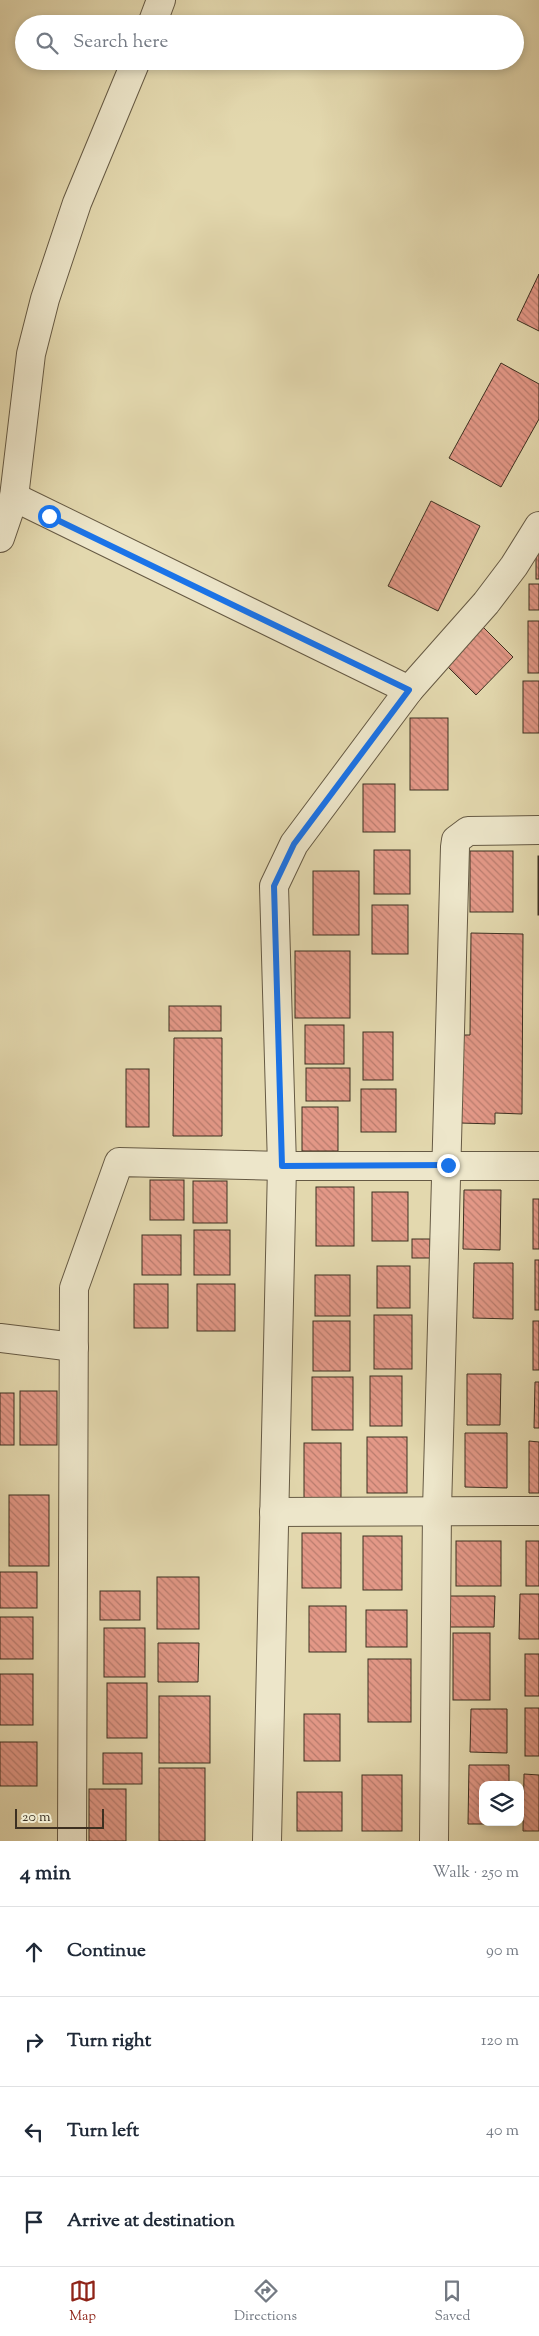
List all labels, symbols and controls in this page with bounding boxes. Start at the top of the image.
search box [15,15,524,70]
icon: search [33,29,61,57]
text: Search here [73,29,168,56]
route start [38,505,61,528]
route end [437,1154,460,1177]
map controls [479,1781,524,1826]
button: layers [479,1781,524,1826]
scale bar [15,1806,104,1829]
text: 20 m [22,1808,51,1828]
text: 4 min [20,1859,71,1889]
text: Walk · 250 m [433,1862,519,1885]
icon: ahead [20,1938,48,1966]
text: Continue [67,1938,146,1965]
text: 90 m [486,1940,519,1963]
icon: right [20,2028,48,2056]
text: Turn right [67,2028,151,2055]
text: 120 m [481,2030,519,2053]
icon: left [20,2118,48,2146]
text: Turn left [67,2118,139,2145]
text: 40 m [486,2120,519,2143]
icon: arrive [20,2208,48,2236]
text: Arrive at destination [67,2208,235,2235]
tab: Map [69,2277,97,2327]
tab: Directions [234,2277,297,2327]
tab: Saved [434,2277,470,2327]

